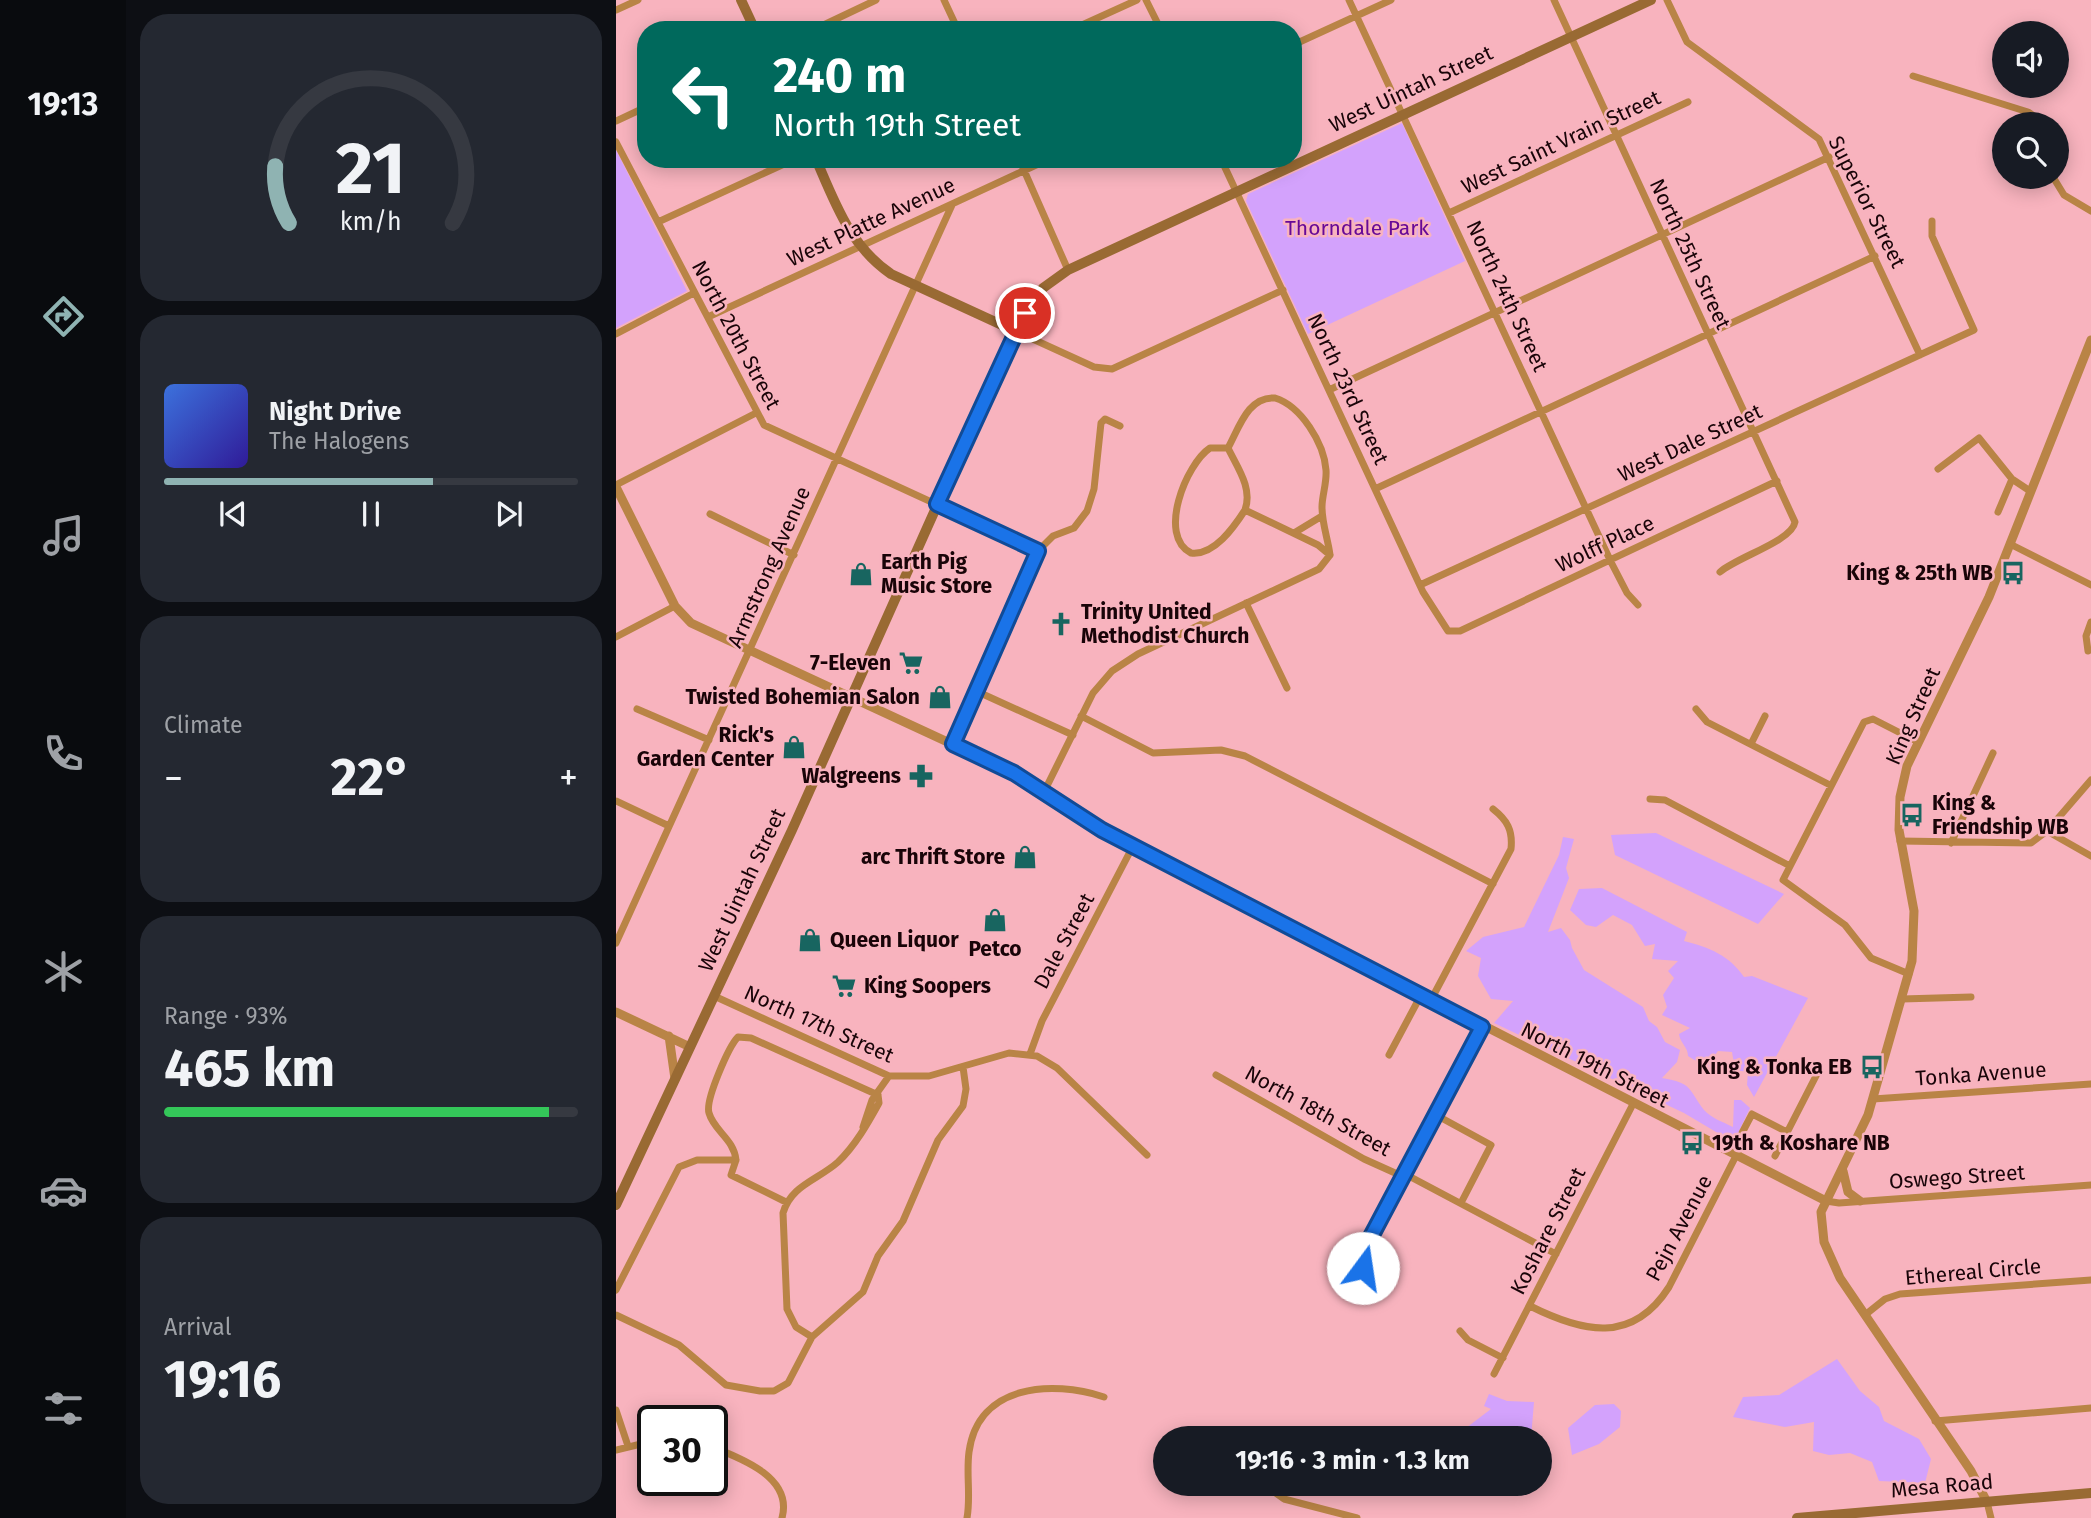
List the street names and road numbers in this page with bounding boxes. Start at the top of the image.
street label: West Uintah Street [1325,40,1497,138]
street label: West Saint Vrain Street [1457,84,1665,200]
street label: Superior Street [1823,132,1912,273]
street label: West Platte Avenue [783,172,959,272]
street label: North 25th Street [1644,174,1736,334]
street label: North 24th Street [1461,216,1554,376]
street label: North 20th Street [686,256,786,414]
street label: North 23rd Street [1302,309,1395,469]
street label: West Dale Street [1614,398,1767,488]
street label: Armstrong Avenue [722,482,816,652]
street label: Wolff Place [1552,510,1658,578]
street label: King Street [1880,663,1946,769]
street label: West Uintah Street [693,804,791,976]
street label: Dale Street [1028,888,1100,993]
street label: North 17th Street [740,979,898,1069]
street label: North 19th Street [1517,1016,1674,1114]
street label: Tonka Avenue [1915,1056,2047,1092]
street label: North 18th Street [1240,1060,1396,1162]
street label: Oswego Street [1888,1159,2026,1195]
street label: Koshare Street [1505,1163,1591,1299]
street label: Pejn Avenue [1640,1170,1718,1286]
street label: Ethereal Circle [1904,1253,2042,1291]
street label: Mesa Road [1890,1469,1994,1503]

